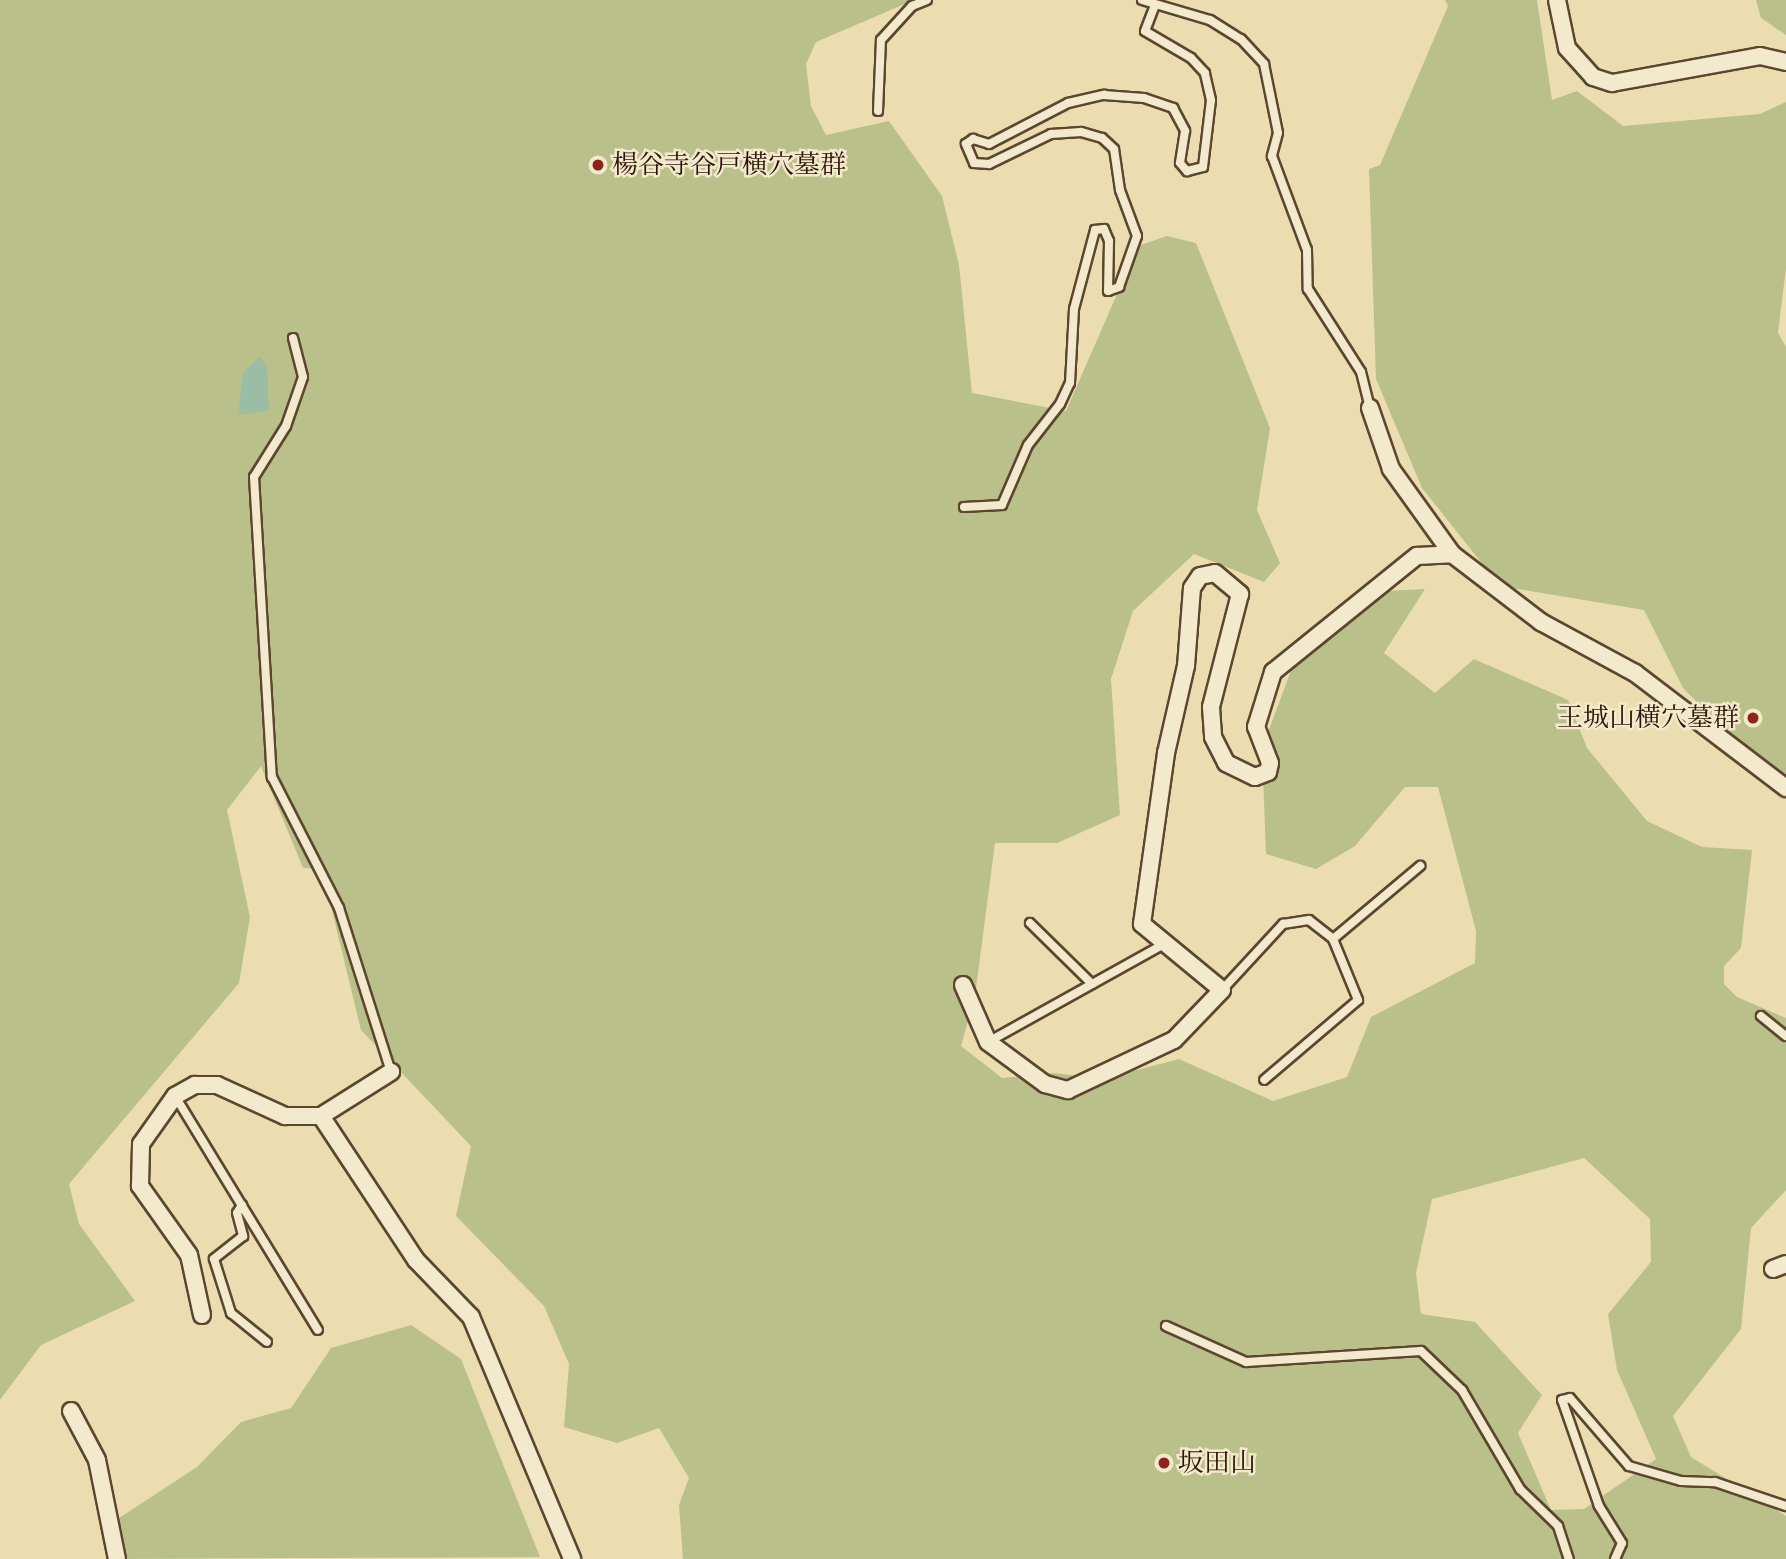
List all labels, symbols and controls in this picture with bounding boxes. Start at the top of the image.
place label: 楊谷寺谷戸横穴墓群 [612,149,846,181]
marker: 楊谷寺谷戸横穴墓群 [590,157,606,173]
place label: 王城山横穴墓群 [1557,702,1739,734]
marker: 王城山横穴墓群 [1745,710,1761,726]
place label: 坂田山 [1178,1447,1256,1479]
marker: 坂田山 [1156,1455,1172,1471]

